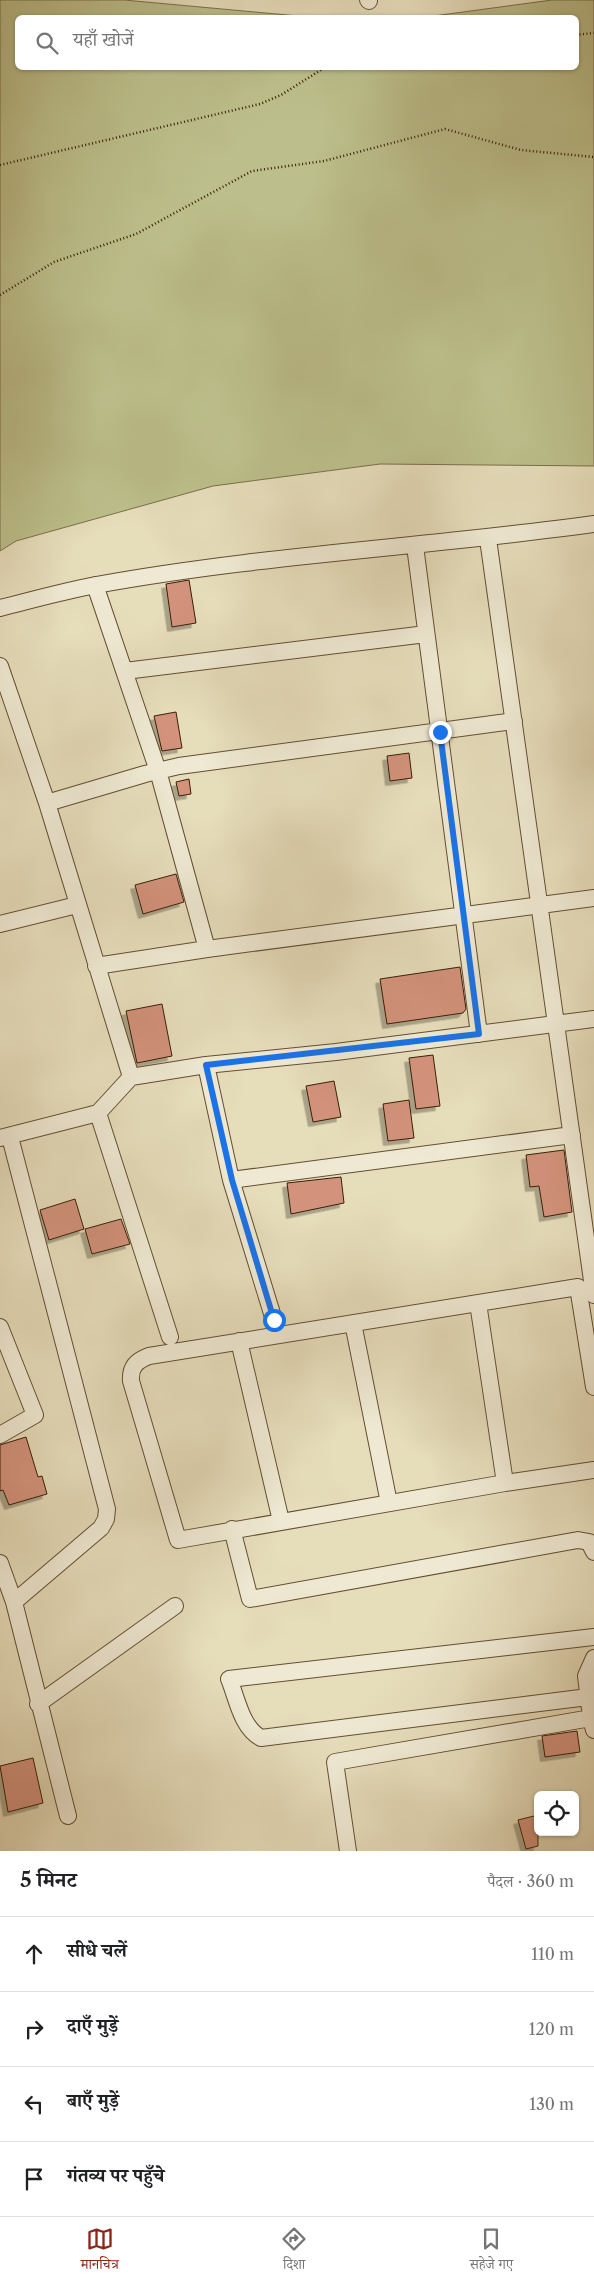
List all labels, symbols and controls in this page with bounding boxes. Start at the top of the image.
search box [15,15,579,70]
text: यहाँ खोजें [73,28,134,51]
icon: search [33,29,61,57]
route end [429,721,452,744]
route start [263,1309,286,1332]
map controls [534,1791,579,1836]
button: locate [534,1791,579,1836]
text: 5 मिनट [20,1867,77,1892]
text: पैदल · 360 m [487,1871,574,1891]
text: सीधे चलें [67,1939,127,1962]
icon: ahead [20,1940,48,1968]
text: 110 m [531,1944,574,1964]
text: दाएँ मुड़ें [67,2014,118,2037]
icon: right [20,2015,48,2043]
text: 120 m [529,2019,574,2039]
text: बाएँ मुड़ें [67,2089,119,2112]
icon: left [20,2090,48,2118]
text: 130 m [529,2094,574,2114]
text: गंतव्य पर पहुँचे [67,2164,164,2187]
icon: arrive [20,2165,48,2193]
tab: मानचित्र [81,2225,119,2278]
tab: दिशा [280,2225,308,2278]
tab: सहेजे गए [470,2225,513,2278]

